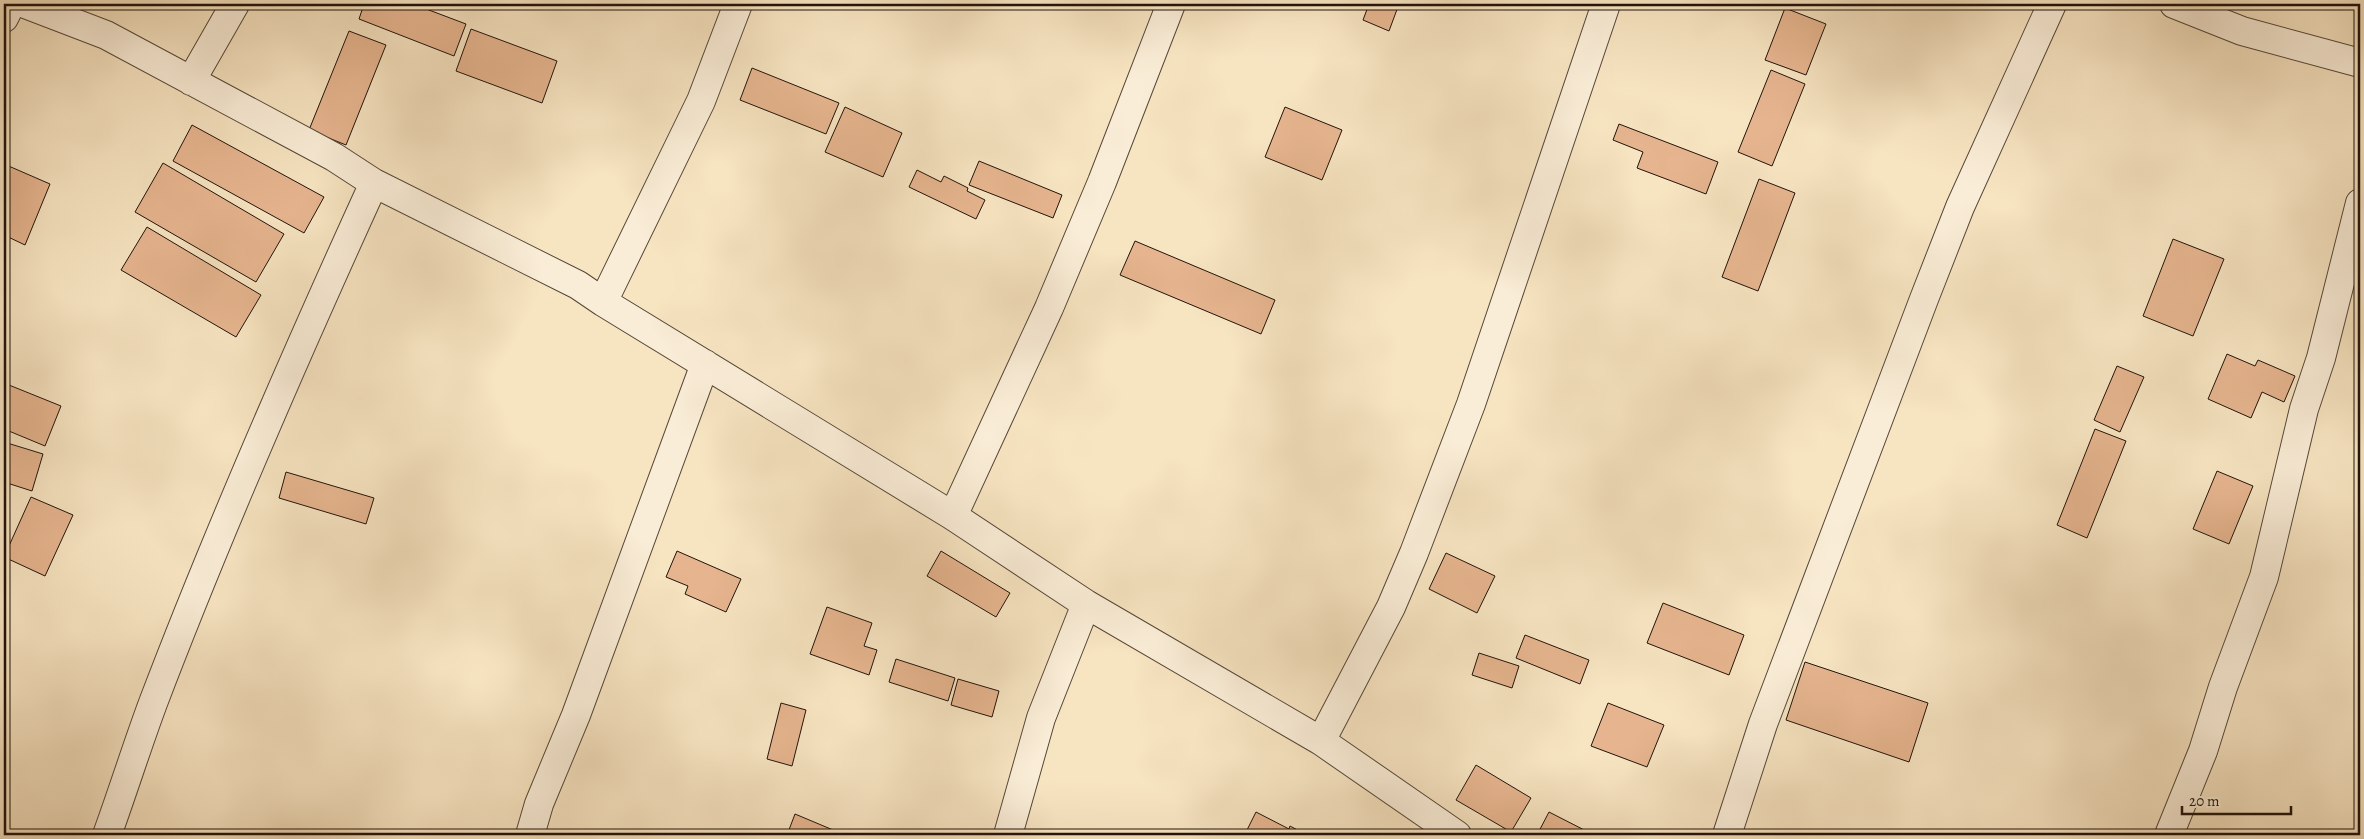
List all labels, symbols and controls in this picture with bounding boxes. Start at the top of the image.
scale bar [2182,784,2290,816]
text: 20 m [2189,791,2220,811]

